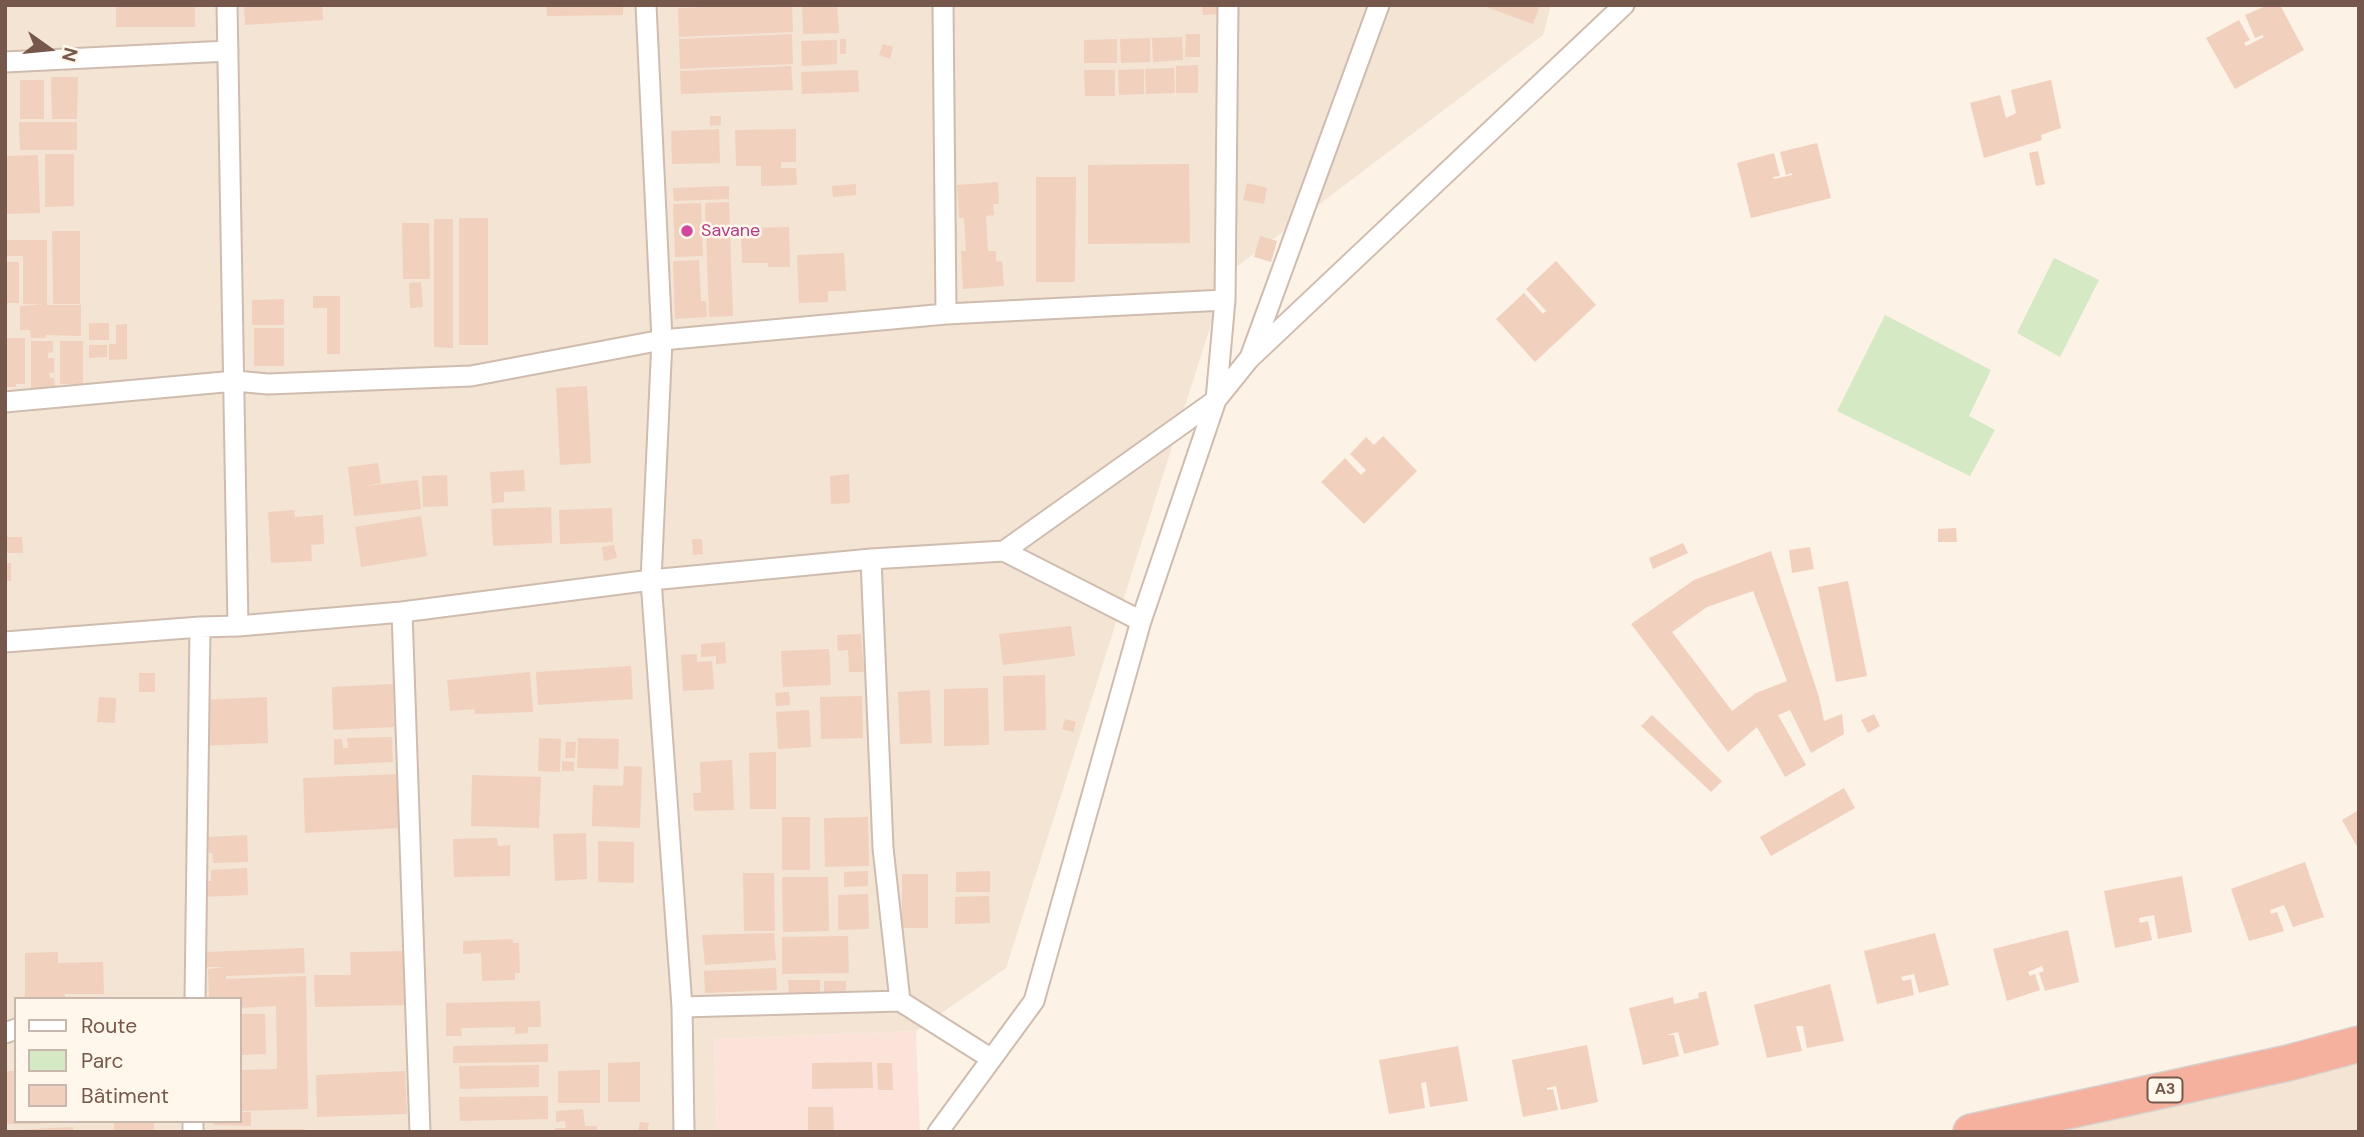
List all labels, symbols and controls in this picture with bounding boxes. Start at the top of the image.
north arrow [14,14,84,84]
text: N [56,45,84,64]
place label: Savane [701,220,760,242]
marker: Savane [679,223,695,239]
legend [14,997,242,1123]
text: Route [81,1012,137,1040]
text: Parc [81,1047,124,1075]
road number: A3 [2148,1078,2182,1102]
text: Bâtiment [81,1082,169,1110]

